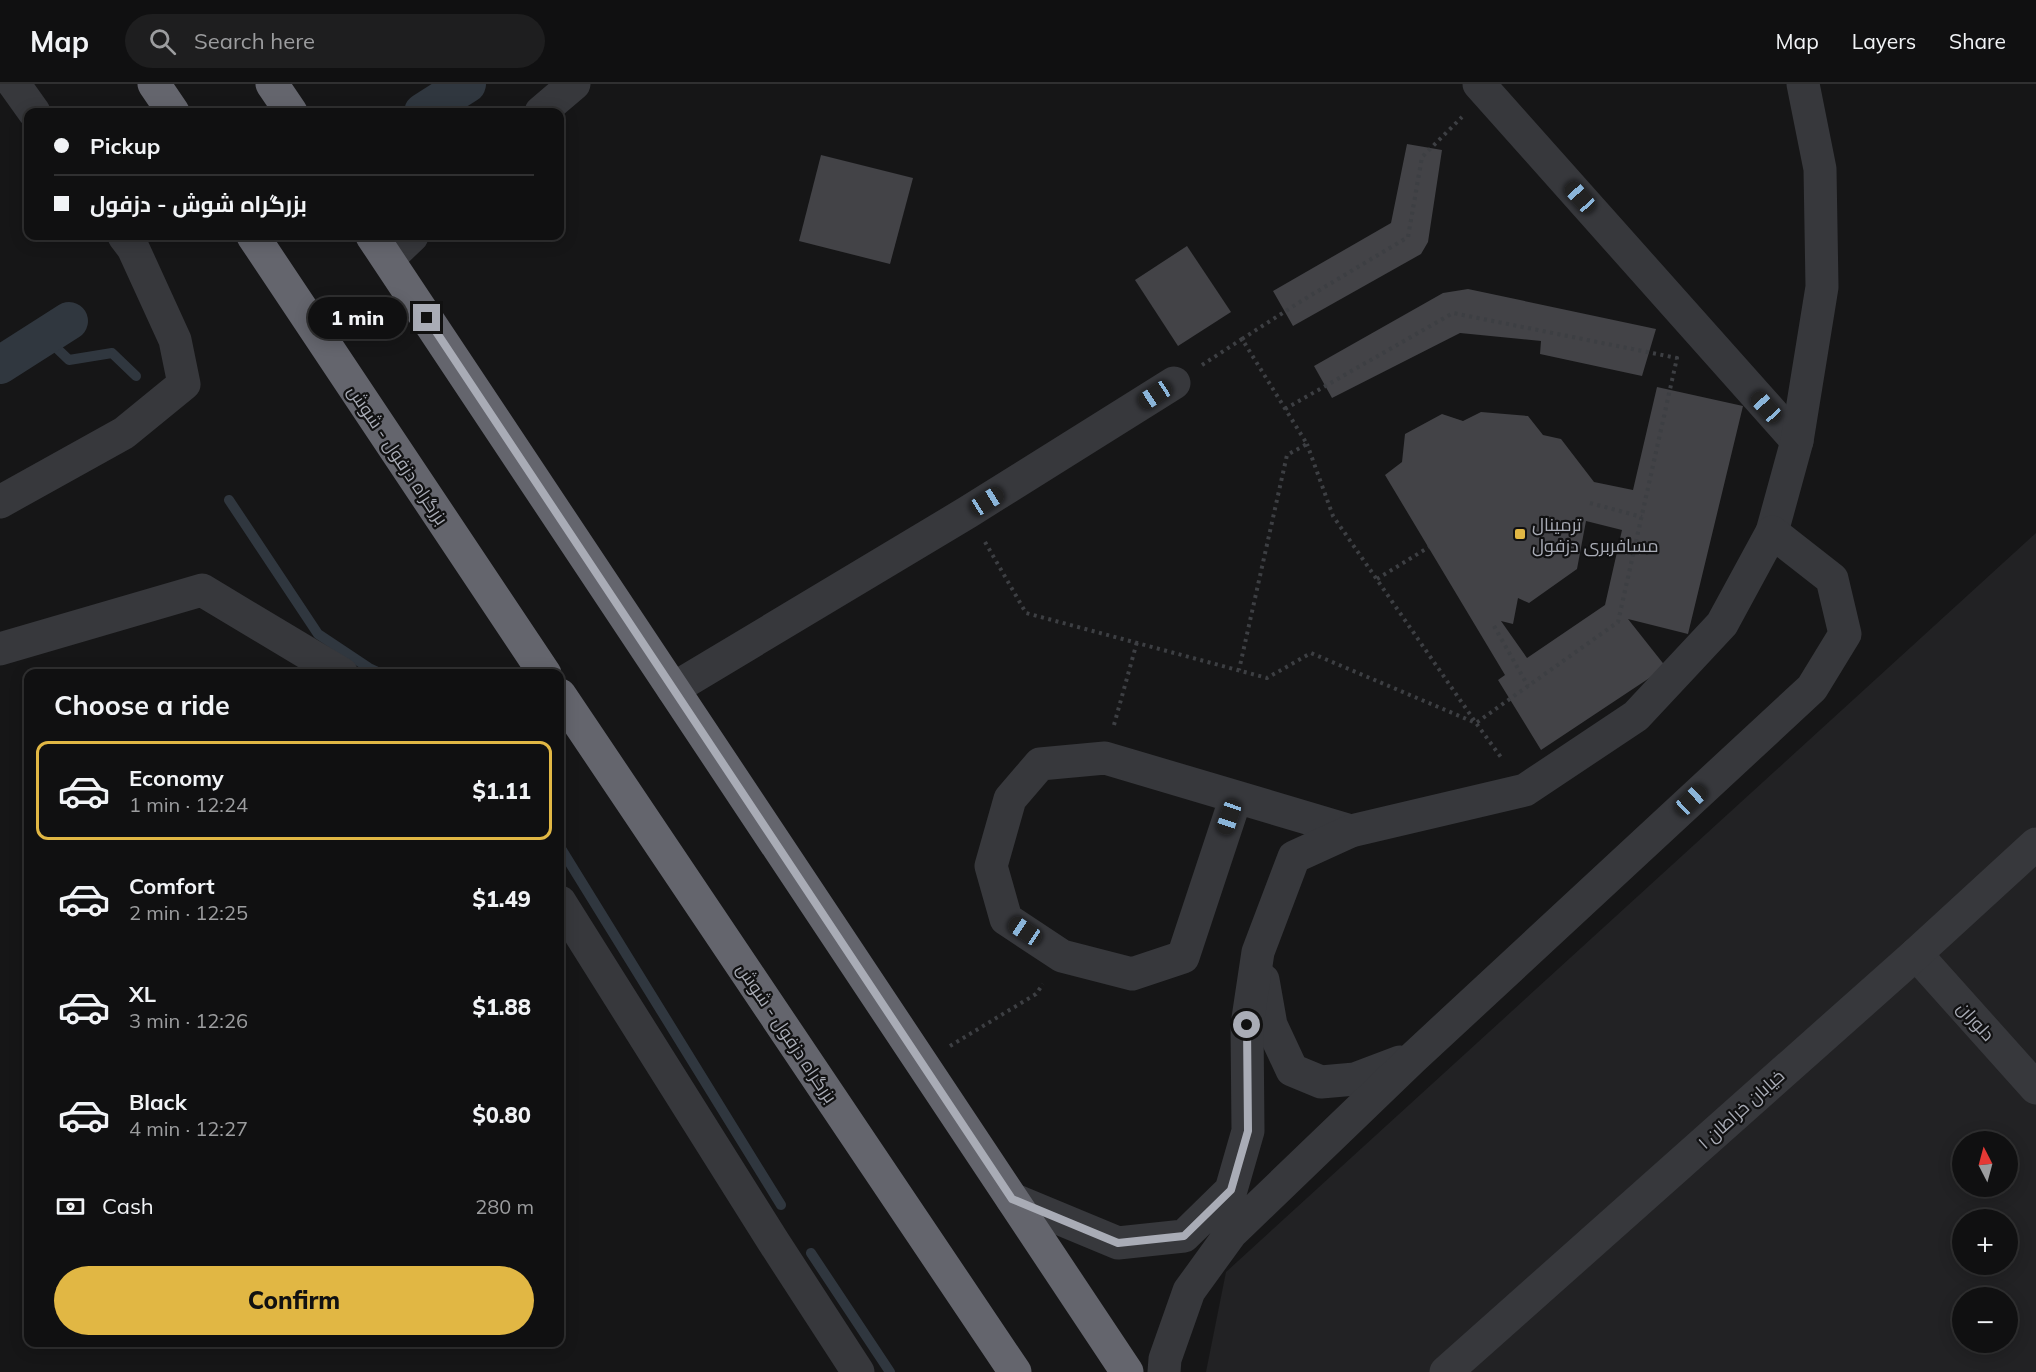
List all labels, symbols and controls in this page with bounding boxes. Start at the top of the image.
search box [125,14,545,68]
text: Map [30,24,89,59]
icon: search [146,25,179,58]
text: Search here [194,27,315,55]
text: Map [1776,28,1819,54]
text: Layers [1852,28,1916,54]
text: Share [1949,28,2006,54]
text: Pickup [90,132,160,160]
car [1561,178,1599,216]
text: بزرگراه شوش - دزفول [90,190,307,218]
callout: 1 min [307,297,406,339]
route end [413,304,440,331]
text: 1 min [331,305,384,330]
car [1135,378,1175,412]
street label: بزرگراه دزفول - شوش [343,381,453,529]
car [1747,388,1785,426]
car [967,484,1007,518]
place label: ترمینال مسافربری دزفول [1532,513,1658,557]
marker: ترمینال مسافربری دزفول [1513,527,1527,541]
text: Choose a ride [54,688,230,722]
icon: car [57,764,111,818]
text: Economy [129,764,224,792]
text: $1.11 [472,777,531,805]
car [1672,781,1710,819]
text: 1 min · 12:24 [129,792,248,817]
car [1215,797,1243,837]
icon: car [57,872,111,926]
text: Comfort [129,872,215,900]
text: $1.49 [472,885,531,913]
text: 2 min · 12:25 [129,900,248,925]
car [1005,913,1045,949]
street label: بزرگراه دزفول - شوش [732,959,842,1107]
icon: car [57,980,111,1034]
text: XL [129,980,156,1008]
text: $1.88 [472,993,531,1021]
street label: دلوران [1952,996,2000,1046]
text: 3 min · 12:26 [129,1008,248,1033]
route start [1233,1011,1260,1038]
street label: خیابان خراطان ۱ [1693,1064,1789,1154]
icon: car [57,1088,111,1142]
text: Black [129,1088,187,1116]
text: $0.80 [472,1101,531,1129]
text: 4 min · 12:27 [129,1116,248,1141]
north arrow [1952,1131,2018,1197]
map controls [1952,1131,2018,1353]
icon: cash [54,1190,87,1223]
text: Cash [102,1192,154,1220]
text: 280 m [475,1194,534,1219]
button: + [1952,1209,2018,1275]
button: Confirm [54,1266,534,1335]
button: − [1952,1287,2018,1353]

